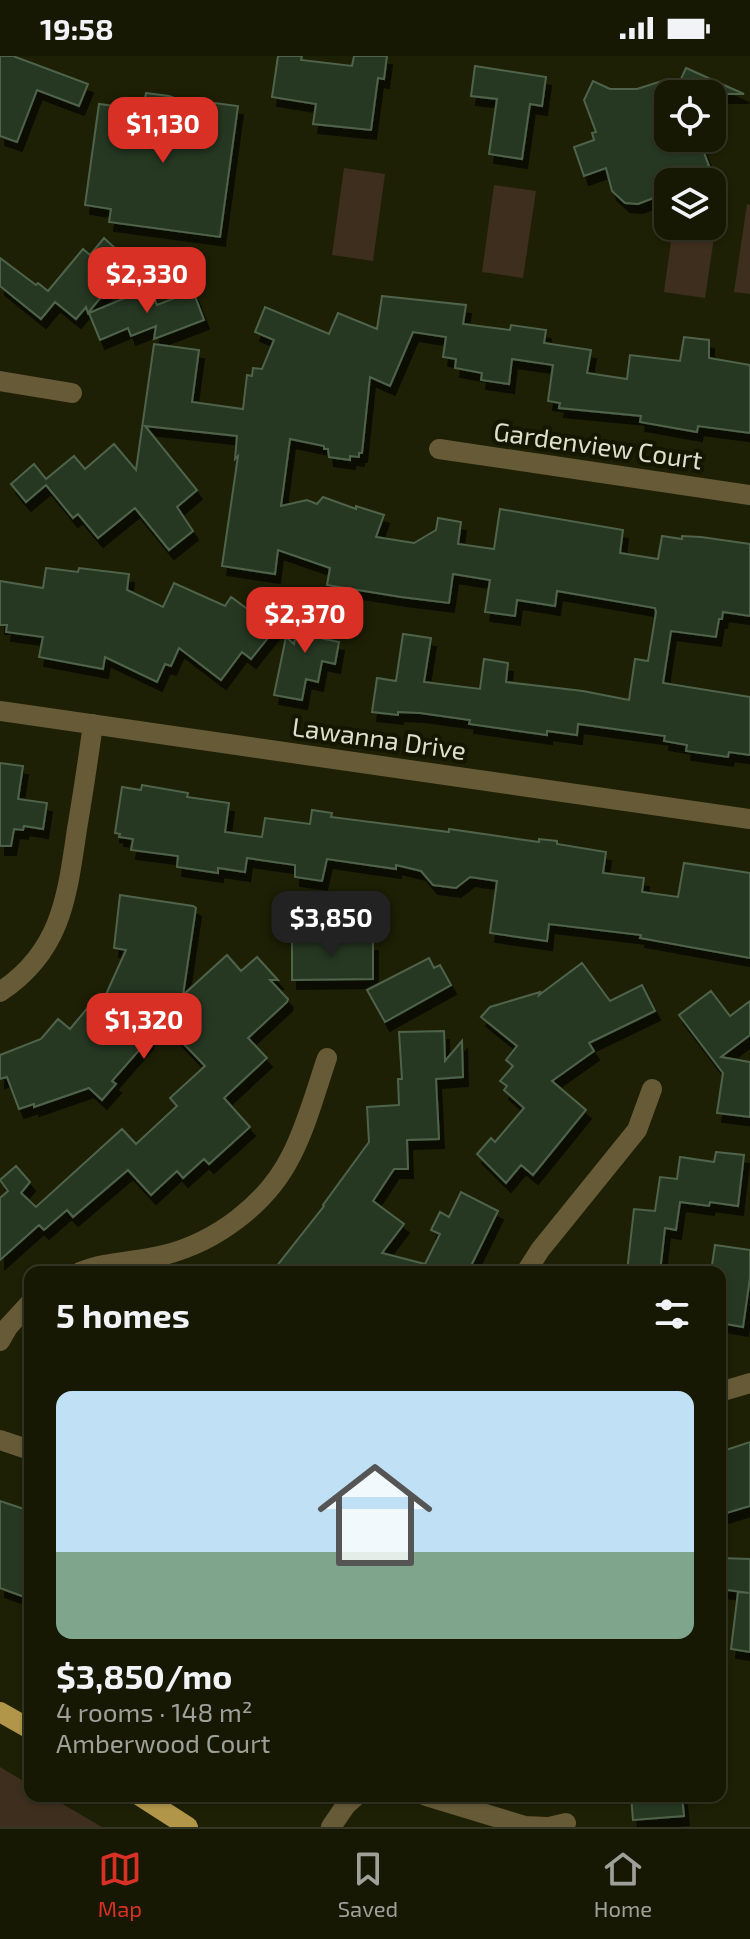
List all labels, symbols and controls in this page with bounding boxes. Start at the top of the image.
text: 19:58 [40,10,114,46]
map controls [654,80,726,240]
button: locate [654,80,726,152]
pin: $1,130 [98,97,228,165]
text: $1,130 [126,107,200,138]
button: layers [654,168,726,240]
pin: $2,330 [82,247,212,315]
text: $2,330 [106,257,188,288]
street label: Gardenview Court [492,415,705,475]
pin: $2,370 [240,587,370,655]
text: $2,370 [264,597,346,628]
street label: Lawanna Drive [290,710,468,765]
pin: $3,850 [266,891,396,959]
text: $3,850 [289,901,373,932]
pin: $1,320 [79,993,209,1061]
text: $1,320 [105,1003,183,1034]
icon: filters [650,1292,694,1336]
text: 5 homes [56,1294,190,1335]
icon: home [303,1443,447,1587]
text: $3,850/mo [56,1655,232,1696]
text: 4 rooms · 148 m² [56,1696,253,1727]
text: Amberwood Court [56,1727,270,1758]
tab: Map [98,1847,142,1921]
tab: Saved [338,1847,398,1921]
tab: Home [594,1847,652,1921]

